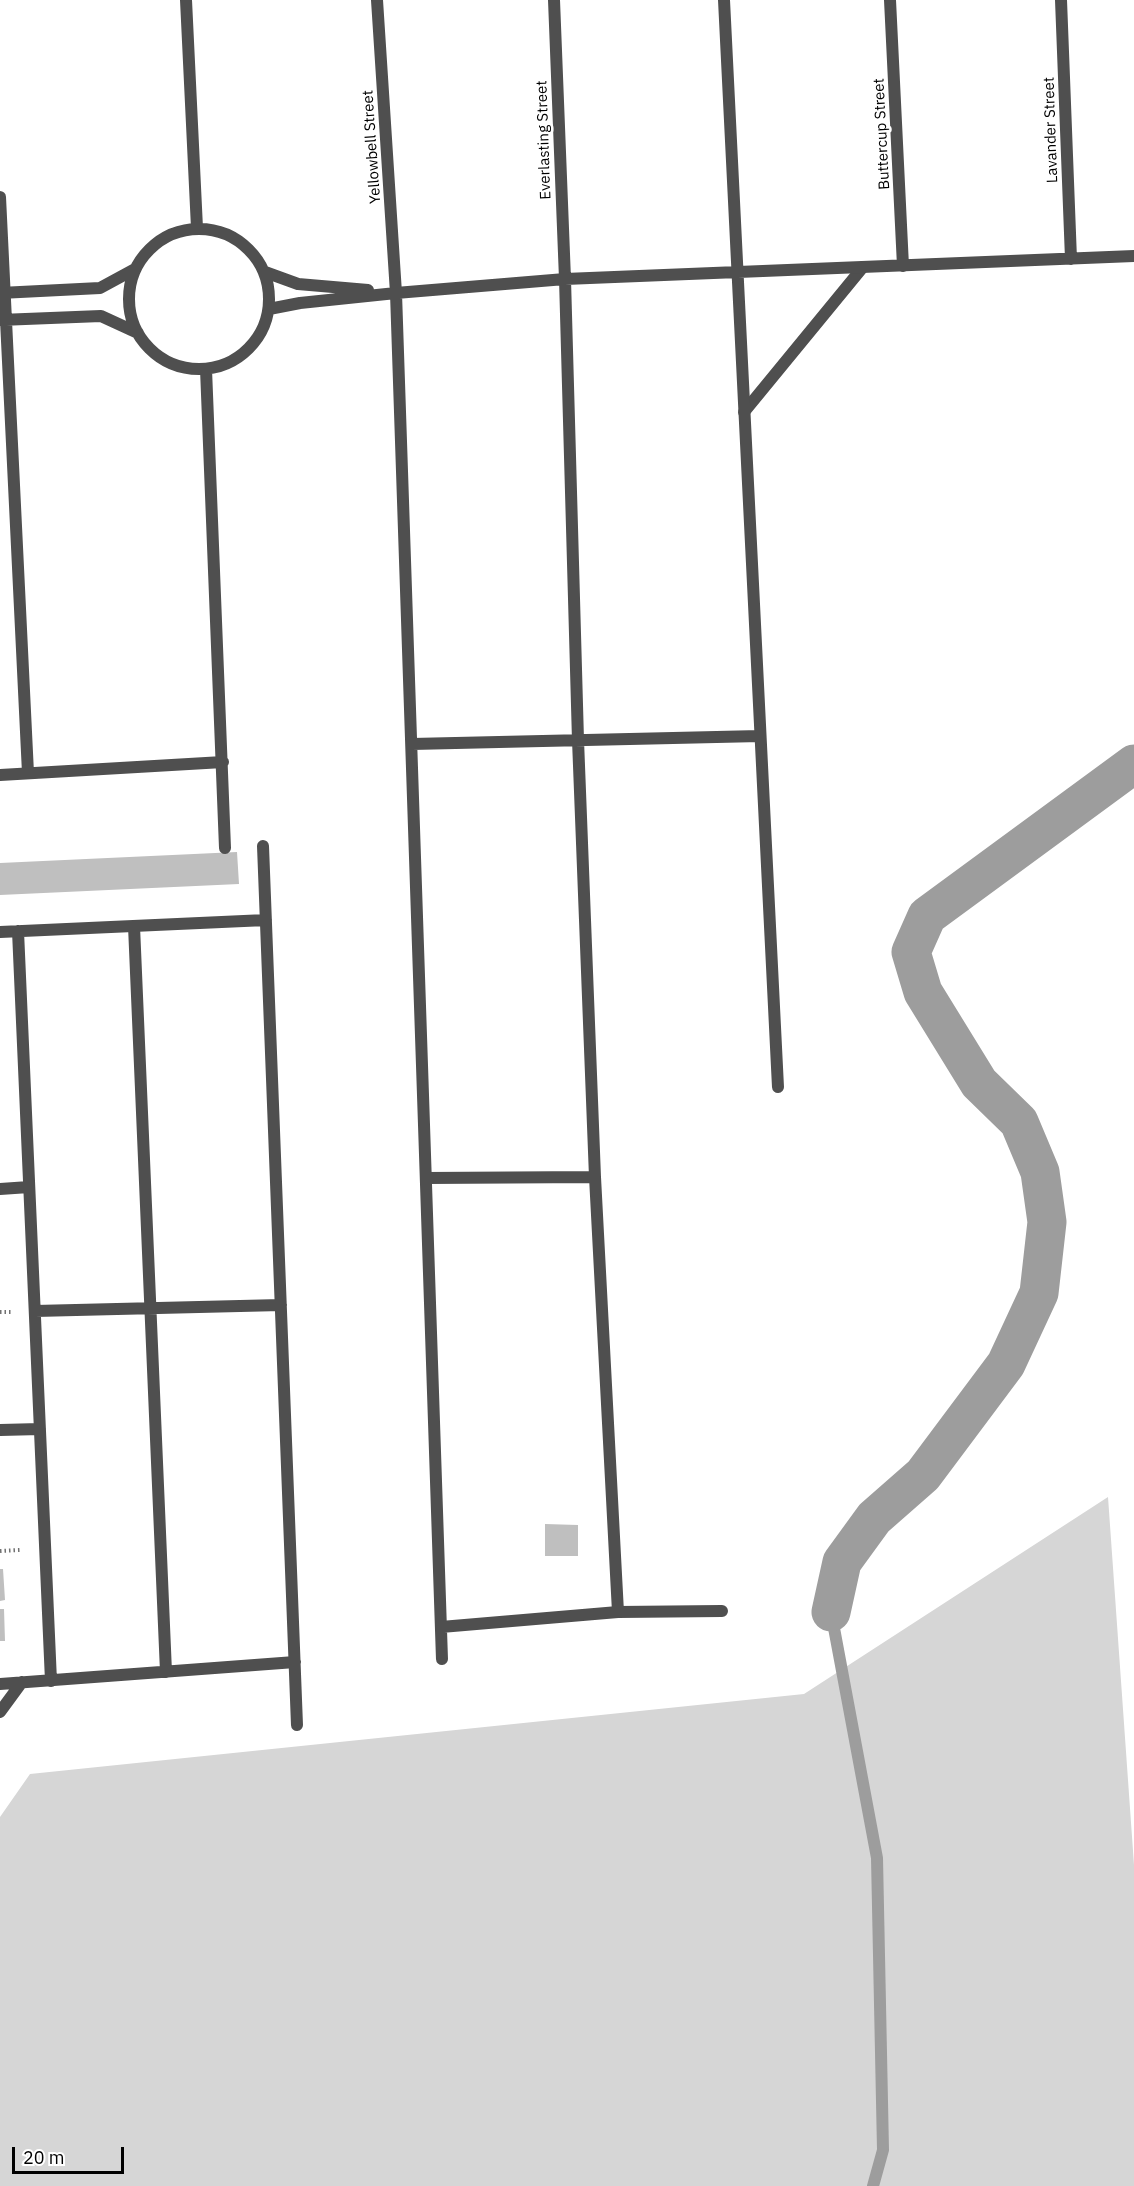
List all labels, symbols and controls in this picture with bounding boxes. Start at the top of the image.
street label: Lavander Street [1040,77,1062,183]
street label: Buttercup Street [870,78,894,190]
street label: Everlasting Street [533,80,555,200]
street label: Yellowbell Street [359,90,385,204]
scale bar [15,2135,128,2173]
text: 20 m [23,2146,65,2169]

